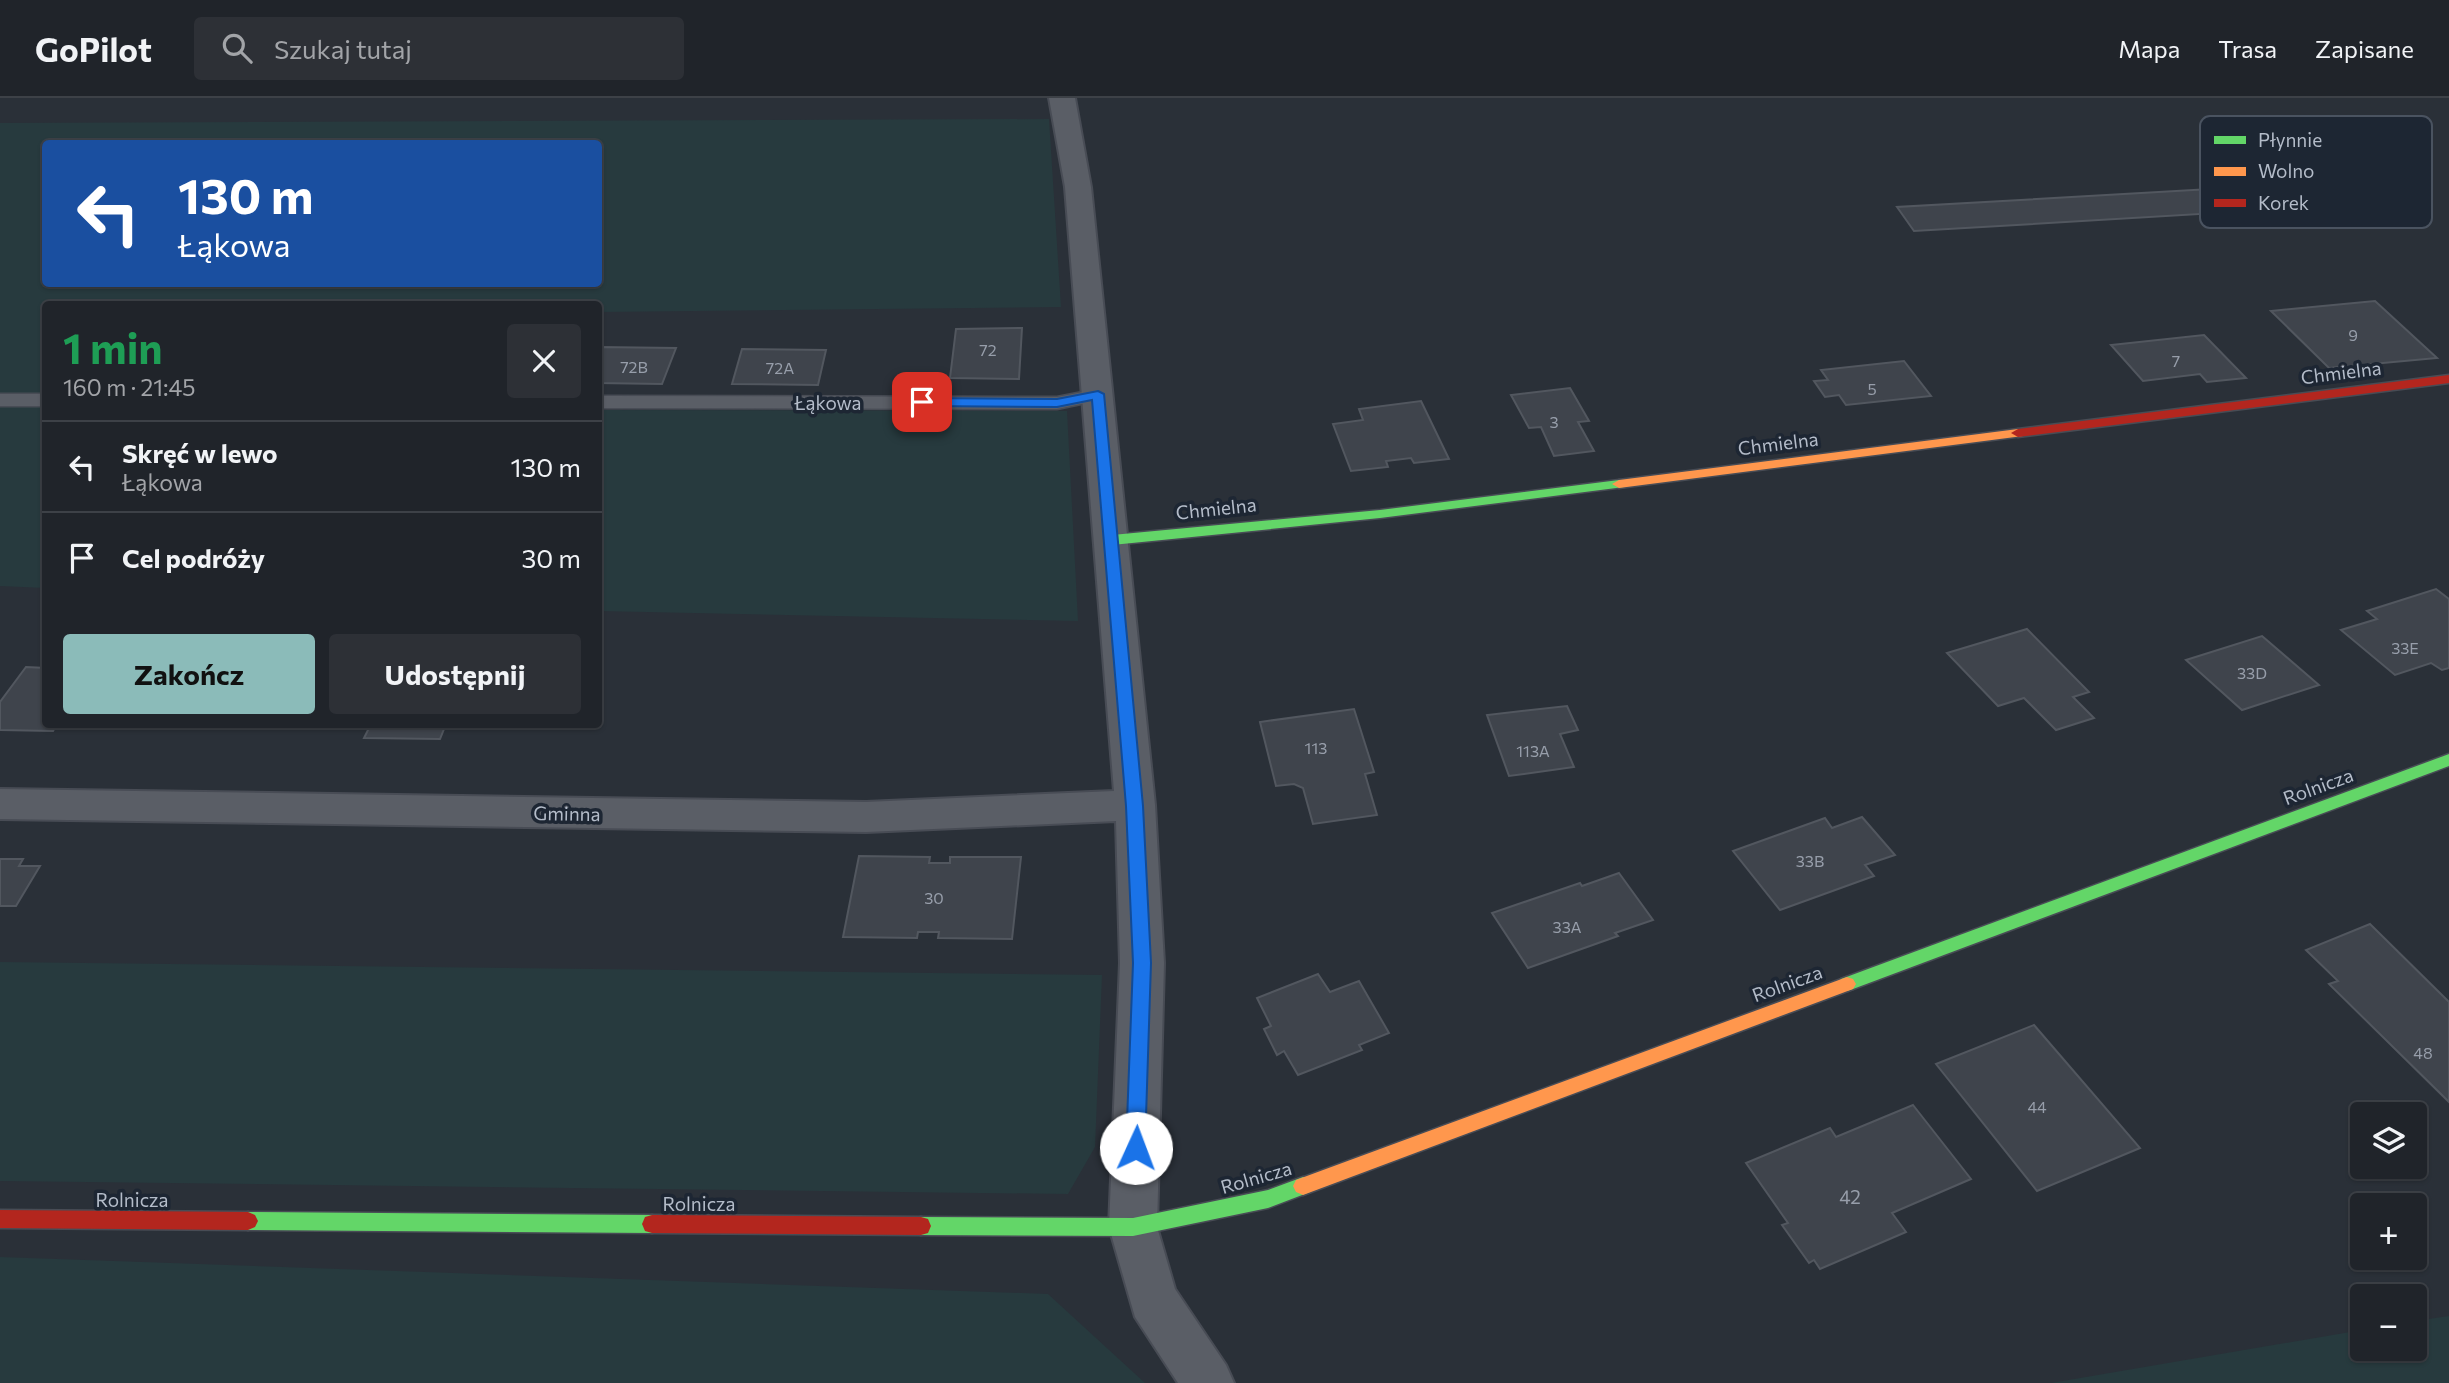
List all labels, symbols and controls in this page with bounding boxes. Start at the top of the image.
search box [194,17,684,80]
text: GoPilot [35,28,152,69]
icon: search [218,29,256,67]
text: Szukaj tutaj [274,33,412,64]
text: Mapa [2118,34,2180,63]
text: Trasa [2218,34,2277,63]
text: Zapisane [2315,34,2414,63]
legend [2200,116,2432,228]
text: Płynnie [2258,128,2322,151]
text: Wolno [2258,159,2314,182]
text: 130 m [178,164,313,224]
icon: left [63,168,154,259]
text: Korek [2258,191,2309,214]
text: Łąkowa [178,224,291,264]
text: 1 min [63,321,163,373]
button: close [507,324,581,398]
house number: 9 [2348,325,2358,344]
house number: 72 [979,340,997,359]
house number: 7 [2172,351,2180,370]
street label: Chmielna [2299,356,2383,388]
house number: 72B [620,357,648,376]
house number: 72A [766,358,794,377]
pin [892,372,952,432]
text: 160 m · 21:45 [63,373,196,401]
house number: 5 [1867,379,1877,398]
icon: arrive [903,383,941,421]
street label: Łąkowa [794,391,861,414]
house number: 3 [1549,412,1559,431]
street label: Chmielna [1736,427,1820,459]
text: Skręć w lewo [122,437,278,468]
icon: left [63,448,101,486]
text: 130 m [510,451,581,482]
text: Łąkowa [122,468,203,496]
street label: Chmielna [1174,492,1258,524]
icon: arrive [63,539,101,577]
text: Cel podróży [122,542,265,573]
text: 30 m [522,542,581,573]
button: Zakończ [63,634,315,714]
button: Udostępnij [329,634,581,714]
house number: 33E [2391,638,2419,657]
house number: 33D [2237,663,2267,682]
house number: 113 [1305,738,1327,757]
house number: 113A [1516,741,1550,760]
street label: Rolnicza [2280,763,2356,809]
street label: Gminna [533,801,601,825]
house number: 33B [1796,851,1824,870]
house number: 30 [924,888,944,907]
house number: 33A [1553,917,1581,936]
street label: Rolnicza [1749,960,1825,1006]
house number: 48 [2413,1043,2433,1062]
house number: 44 [2027,1097,2047,1116]
map controls [2350,1102,2427,1361]
button: layers [2350,1102,2427,1179]
position arrow [1099,1111,1173,1185]
street label: Rolnicza [1218,1156,1294,1198]
house number: 42 [1839,1185,1861,1208]
street label: Rolnicza [96,1188,168,1211]
street label: Rolnicza [663,1192,735,1215]
button: + [2350,1193,2427,1270]
button: − [2350,1284,2427,1361]

